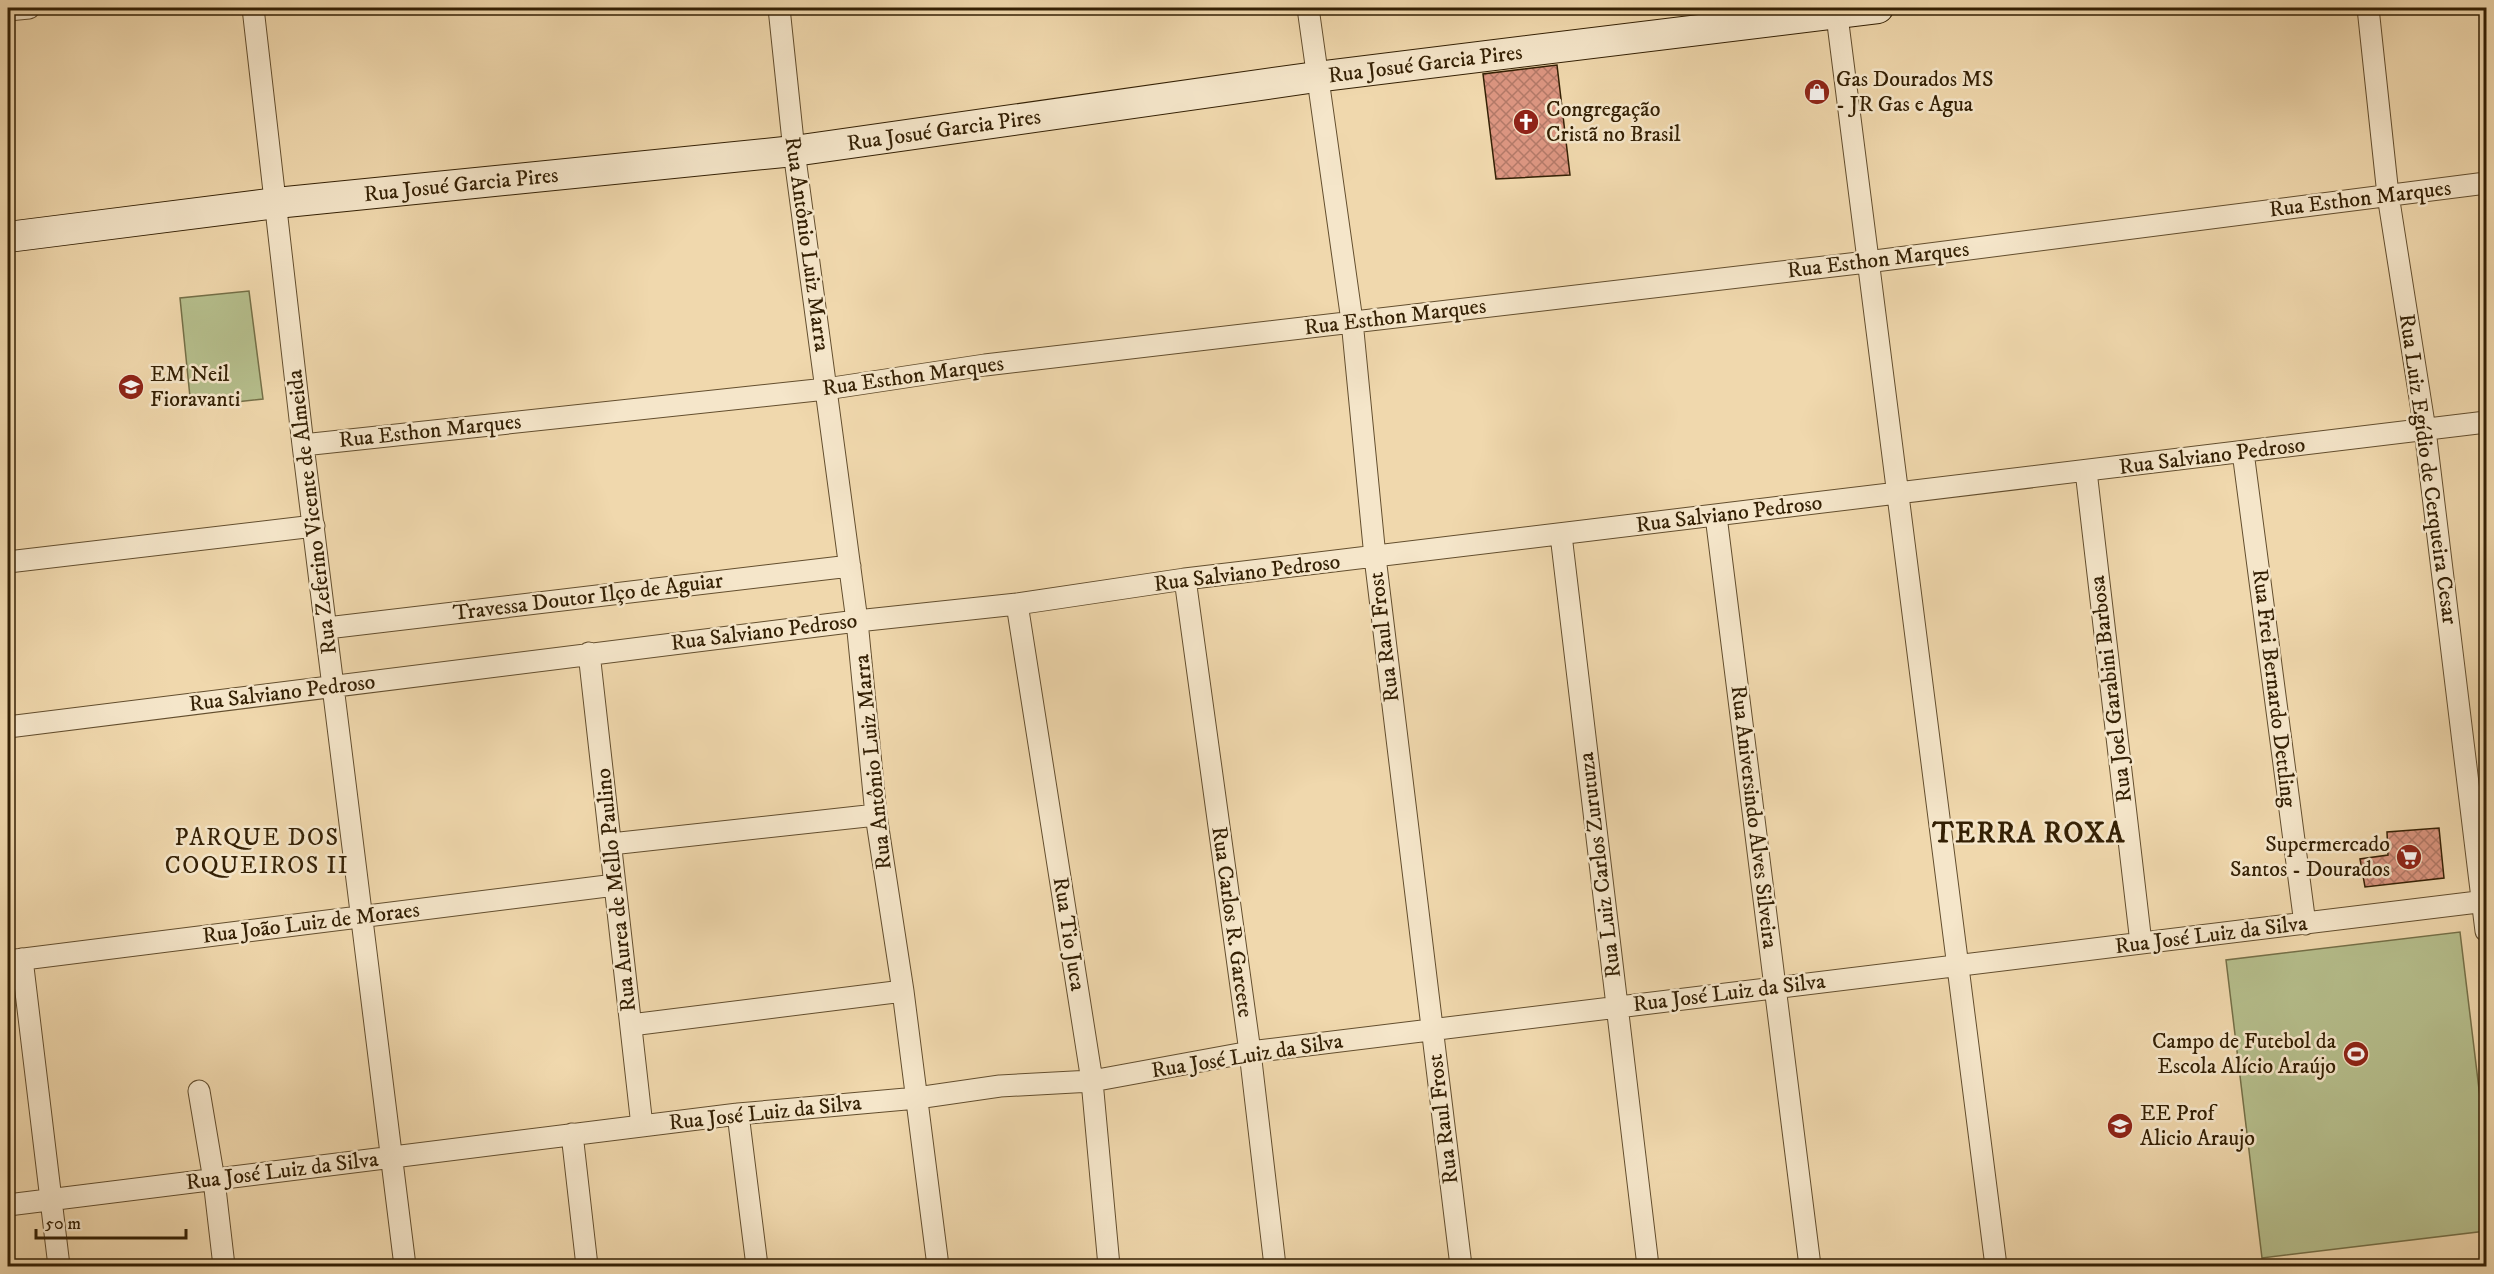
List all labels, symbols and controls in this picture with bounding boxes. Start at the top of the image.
street label: Rua Josué Garcia Pires [1327,38,1524,89]
place label: Gas Dourados MS - JR Gas e Agua [1836,66,1993,118]
shop icon: Gas Dourados MS - JR Gas e Agua [1802,77,1832,107]
place label: Congregação Cristã no Brasil [1546,96,1681,148]
street label: Rua Josué Garcia Pires [845,103,1042,157]
church icon: Congregação Cristã no Brasil [1511,107,1541,137]
street label: Rua Antônio Luiz Marra [779,135,836,354]
street label: Rua Josué Garcia Pires [362,161,559,208]
street label: Rua Esthon Marques [2267,174,2453,224]
street label: Rua Esthon Marques [1785,235,1971,285]
street label: Rua Esthon Marques [1302,292,1488,342]
street label: Rua Luiz Egídio de Cerqueira Cesar [2393,312,2463,627]
street label: Rua Esthon Marques [820,350,1006,402]
place label: EM Neil Fioravanti [150,361,240,413]
street label: Rua Zeferino Vicente de Almeida [281,368,343,656]
school or university icon: EM Neil Fioravanti [116,372,146,402]
street label: Rua Esthon Marques [337,408,523,454]
street label: Rua Salviano Pedroso [2117,431,2307,481]
street label: Rua Salviano Pedroso [1634,489,1824,539]
street label: Rua Salviano Pedroso [1152,548,1342,598]
street label: Travessa Doutor Ilço de Aguiar [452,567,725,627]
street label: Rua Frei Bernardo Dettling [2246,567,2302,809]
street label: Rua Raul Frost [1363,570,1405,704]
street label: Rua Joel Garabini Barbosa [2084,574,2138,804]
street label: Rua Salviano Pedroso [669,607,859,657]
street label: Rua Antônio Luiz Marra [848,652,898,871]
street label: Rua Salviano Pedroso [187,668,377,718]
street label: Rua Aniversindo Alves Silveira [1724,684,1784,951]
street label: Rua Luiz Carlos Zurutuza [1573,750,1627,979]
street label: Rua Aurea de Mello Paulino [590,767,642,1013]
district label: TERRA ROXA [1931,816,2126,851]
district label: PARQUE DOS COQUEIROS II [165,823,349,881]
street label: Rua Carlos R. Garcete [1205,825,1259,1019]
place label: Supermercado Santos - Dourados [2230,831,2390,883]
supermarket icon: Supermercado Santos - Dourados [2394,842,2424,872]
street label: Rua Tio Juca [1047,875,1091,993]
street label: Rua João Luiz de Moraes [201,896,421,950]
street label: Rua José Luiz da Silva [2113,910,2309,960]
street label: Rua José Luiz da Silva [1631,968,1827,1018]
street label: Rua José Luiz da Silva [1149,1027,1345,1084]
place label: Campo de Futebol da Escola Alício Araújo [2152,1028,2337,1080]
sports icon: Campo de Futebol da Escola Alício Araújo [2341,1039,2371,1069]
street label: Rua Raul Frost [1422,1052,1464,1186]
street label: Rua José Luiz da Silva [667,1089,863,1137]
place label: EE Prof Alicio Araujo [2140,1100,2255,1152]
school or university icon: EE Prof Alicio Araujo [2105,1111,2135,1141]
street label: Rua José Luiz da Silva [184,1146,380,1196]
scale bar [36,1202,186,1240]
text: 50 m [45,1213,81,1235]

